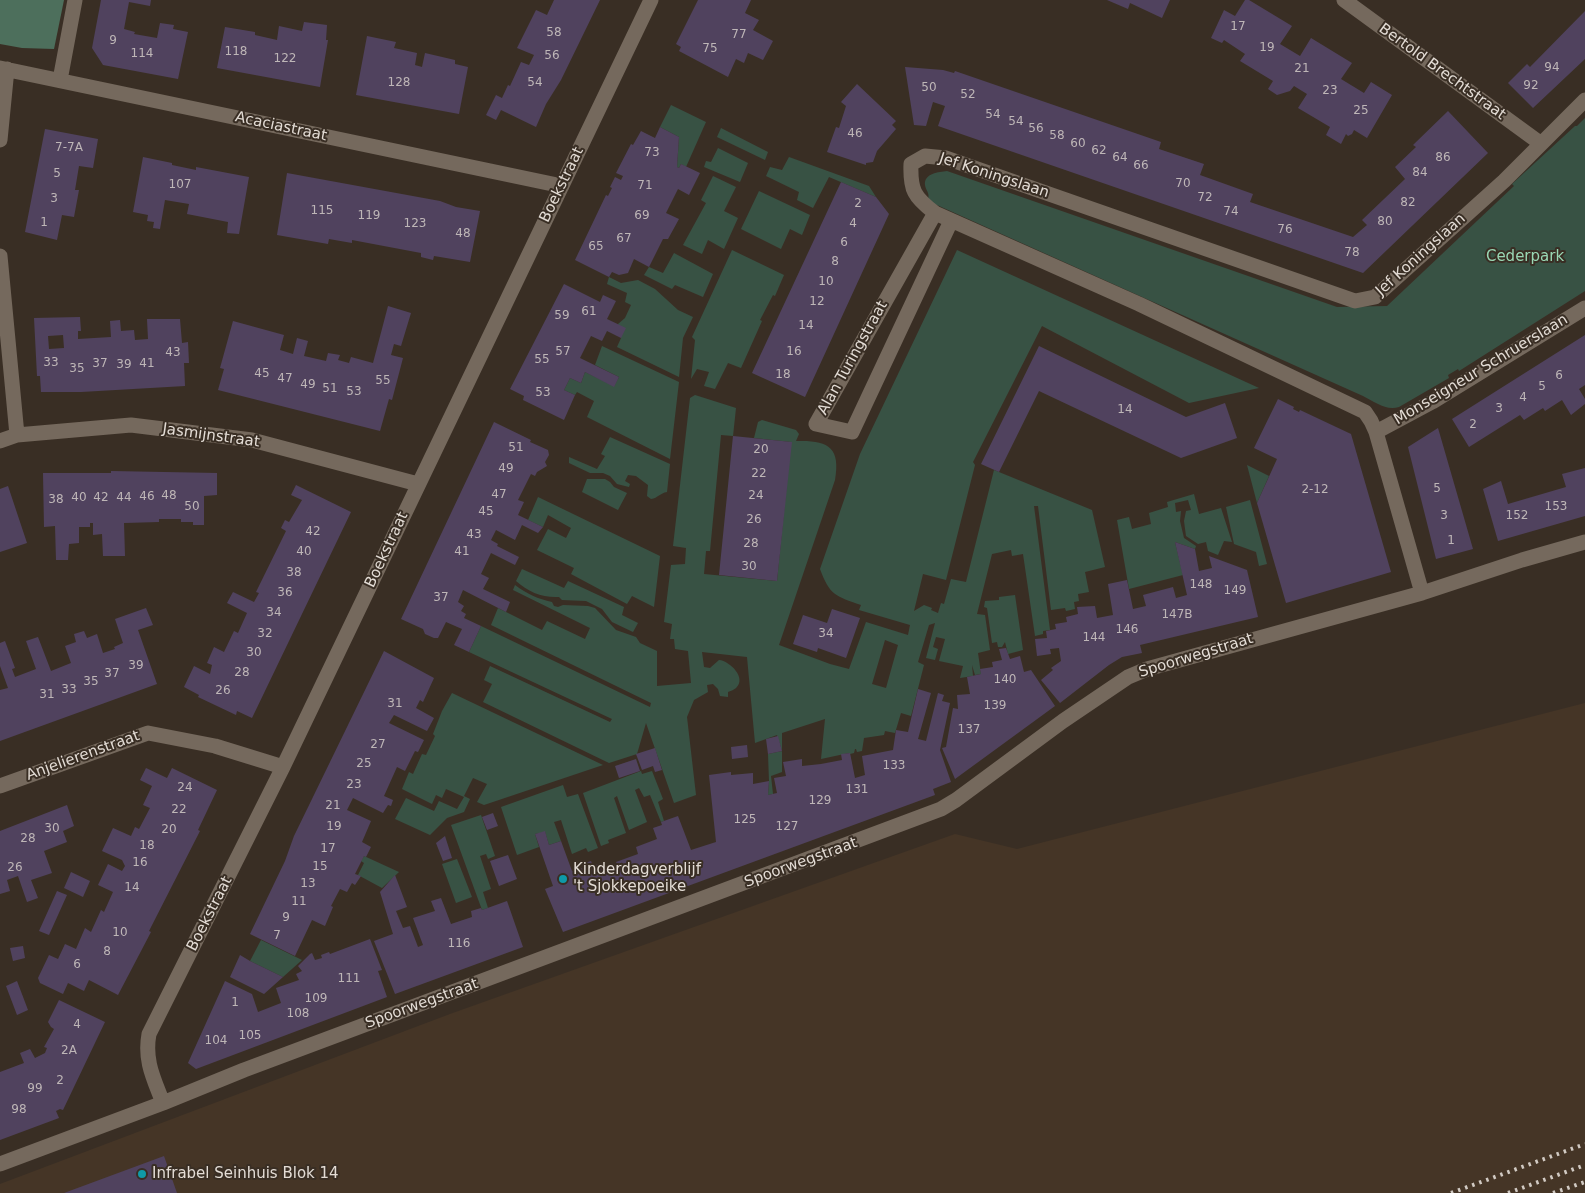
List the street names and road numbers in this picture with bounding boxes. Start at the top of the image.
street label: Bertold Brechtstraat [1375,20,1509,124]
street label: Acaciastraat [234,109,328,145]
street label: Boekstraat [536,144,588,226]
street label: Jef Koningslaan [937,150,1051,202]
street label: Jef Koningslaan [1372,210,1470,300]
street label: Alan Turingstraat [814,298,892,418]
street label: Monseigneur Schruerslaan [1391,311,1571,429]
street label: Jasmijnstraat [161,420,261,452]
street label: Boekstraat [362,509,412,591]
street label: Spoorwegstraat [1137,630,1255,682]
street label: Anjelierenstraat [24,727,142,785]
street label: Spoorwegstraat [742,834,860,892]
street label: Boekstraat [183,874,237,954]
street label: Spoorwegstraat [363,975,481,1033]

